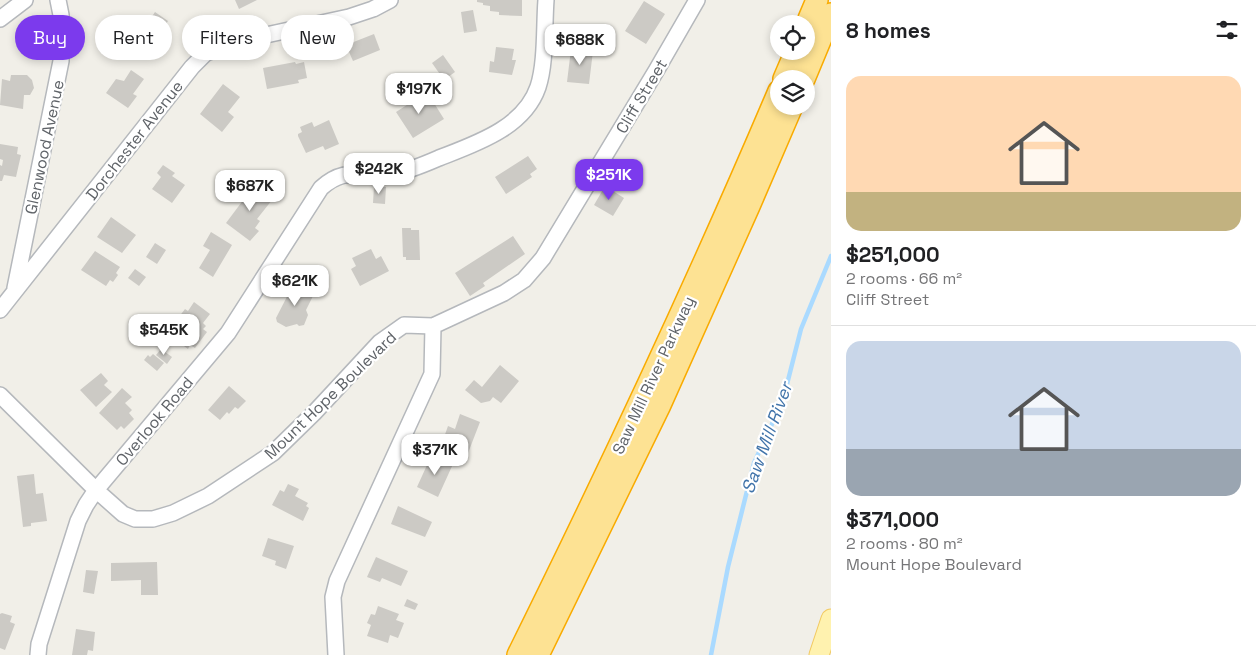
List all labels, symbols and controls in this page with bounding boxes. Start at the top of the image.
chip: Buy [15,15,85,60]
chip: Rent [95,15,172,60]
chip: Filters [182,15,271,60]
chip: New [281,15,354,60]
map controls [770,15,815,115]
button: locate [770,15,815,60]
icon: filters [1213,16,1241,44]
text: 8 homes [846,17,931,44]
pin: $688K [545,23,615,66]
text: $688K [556,29,604,50]
street label: Cliff Street [611,55,672,137]
button: layers [770,70,815,115]
pin: $197K [384,72,454,115]
street label: Dorchester Avenue [81,76,188,204]
street label: Glenwood Avenue [20,78,69,216]
text: $197K [396,78,442,99]
icon: home [999,108,1089,198]
pin: $242K [344,152,414,195]
text: $242K [355,158,403,179]
pin: $251K [574,158,644,201]
text: $251K [586,164,632,185]
pin: $687K [215,170,285,212]
text: $687K [226,175,274,196]
text: $251,000 [846,241,940,268]
pin: $621K [260,264,330,307]
text: 2 rooms · 66 m² [846,268,962,289]
text: $621K [272,270,318,291]
text: Cliff Street [846,289,929,310]
street label: Saw Mill River Parkway [608,293,699,458]
pin: $545K [129,314,199,356]
text: $545K [139,319,189,340]
street label: Mount Hope Boulevard [260,327,401,464]
street label: Overlook Road [111,372,198,470]
icon: home [999,374,1089,464]
water label: Saw Mill River [736,377,798,496]
pin: $371K [400,434,470,476]
text: $371K [412,439,458,460]
text: $371,000 [846,506,939,533]
text: 2 rooms · 80 m² [846,533,963,554]
text: Mount Hope Boulevard [846,554,1022,575]

